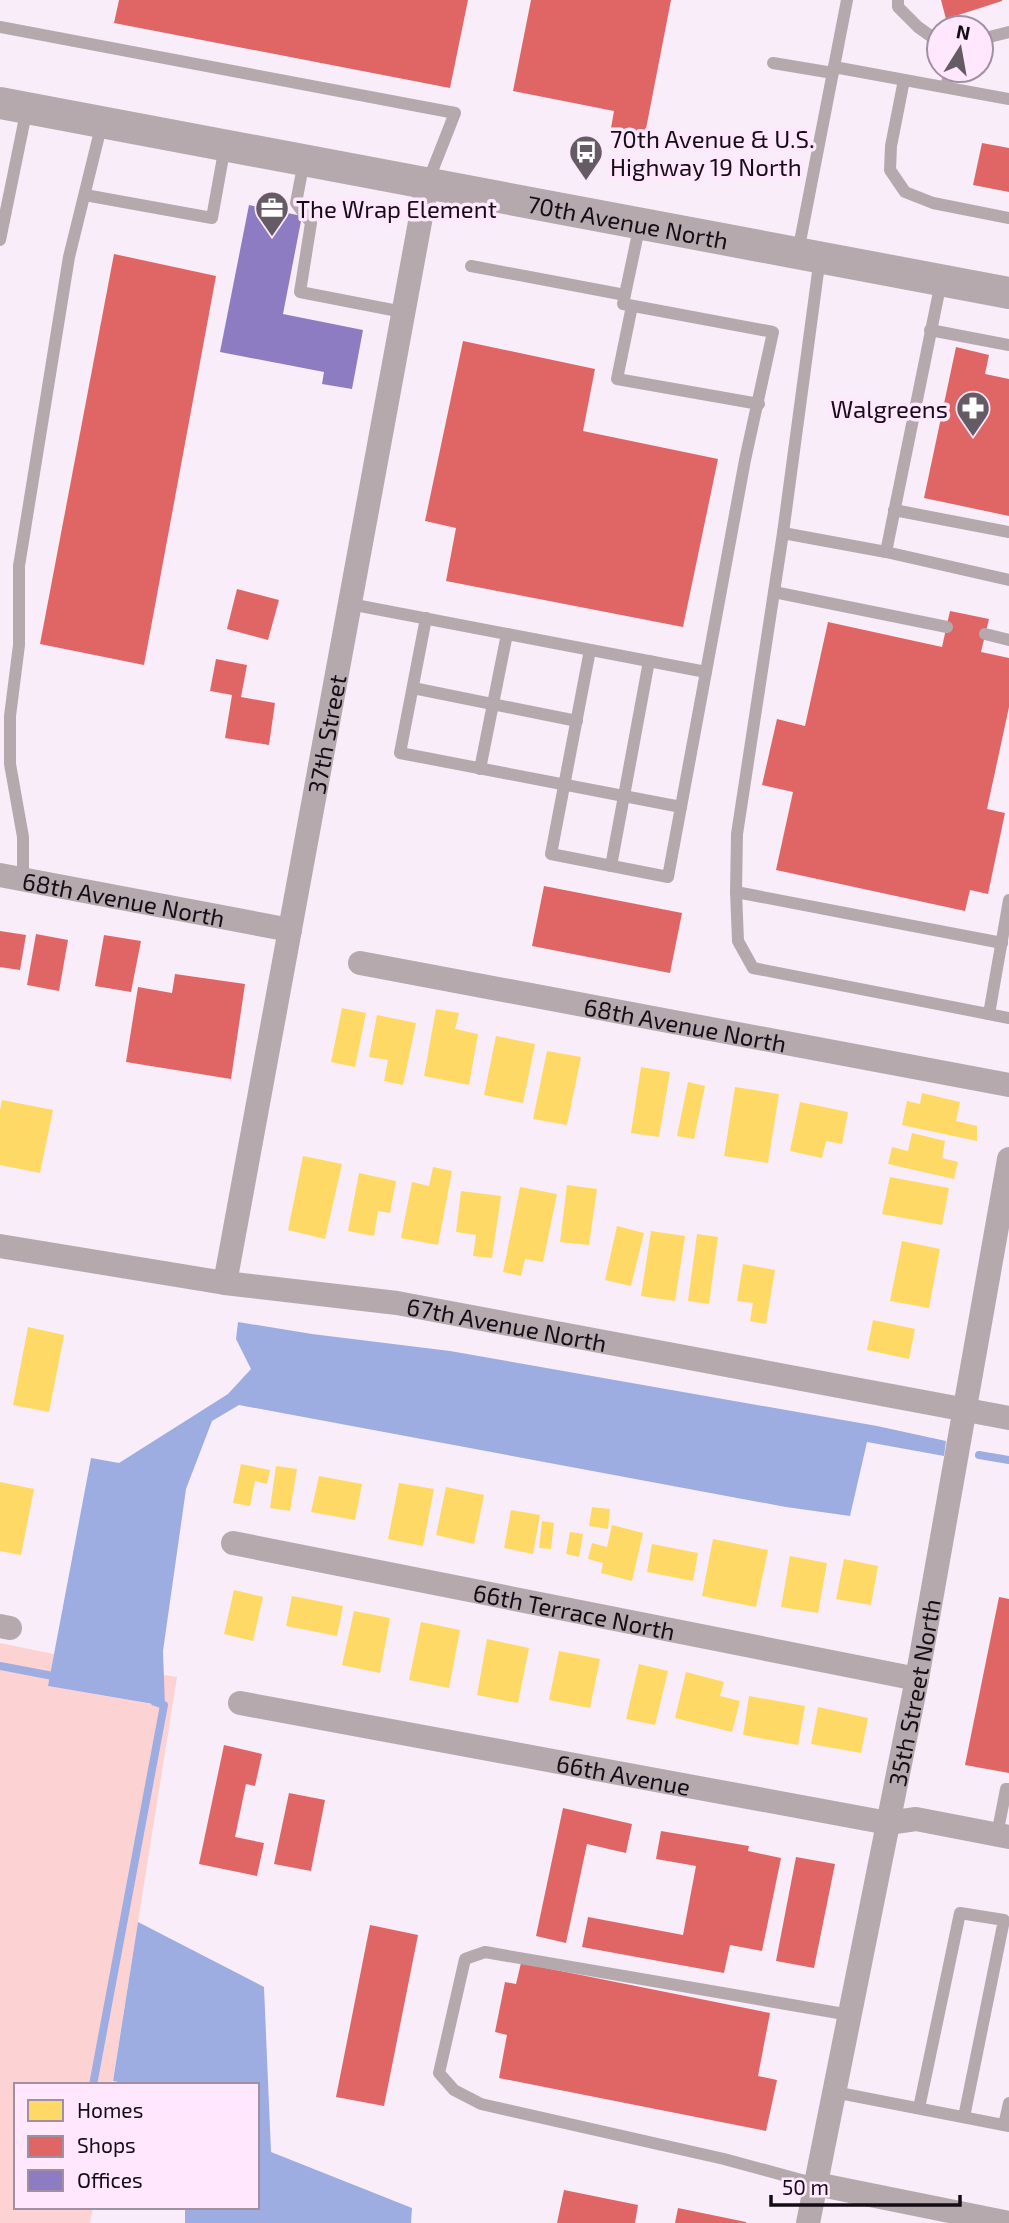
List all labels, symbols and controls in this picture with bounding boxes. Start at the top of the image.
north arrow [925,14,995,84]
text: N [954,19,972,44]
place label: 70th Avenue & U.S. Highway 19 North [610,124,815,181]
bus stop icon: 70th Avenue & U.S. Highway 19 North [567,133,605,182]
street label: 70th Avenue North [525,188,731,254]
office icon: The Wrap Element [253,189,291,238]
place label: The Wrap Element [296,194,497,223]
pharmacy icon: Walgreens [954,389,992,438]
place label: Walgreens [831,394,948,423]
street label: 37th Street [301,672,351,796]
street label: 68th Avenue North [20,865,227,932]
street label: 68th Avenue North [582,991,789,1057]
street label: 67th Avenue North [404,1291,609,1357]
street label: 66th Terrace North [471,1577,678,1645]
street label: 35th Street North [881,1596,945,1789]
street label: 66th Avenue [554,1747,693,1801]
legend [14,2083,259,2209]
text: Homes [77,2097,143,2122]
text: Shops [77,2132,136,2157]
scale bar [771,2164,960,2208]
text: Offices [77,2167,143,2192]
text: 50 m [782,2174,829,2199]

